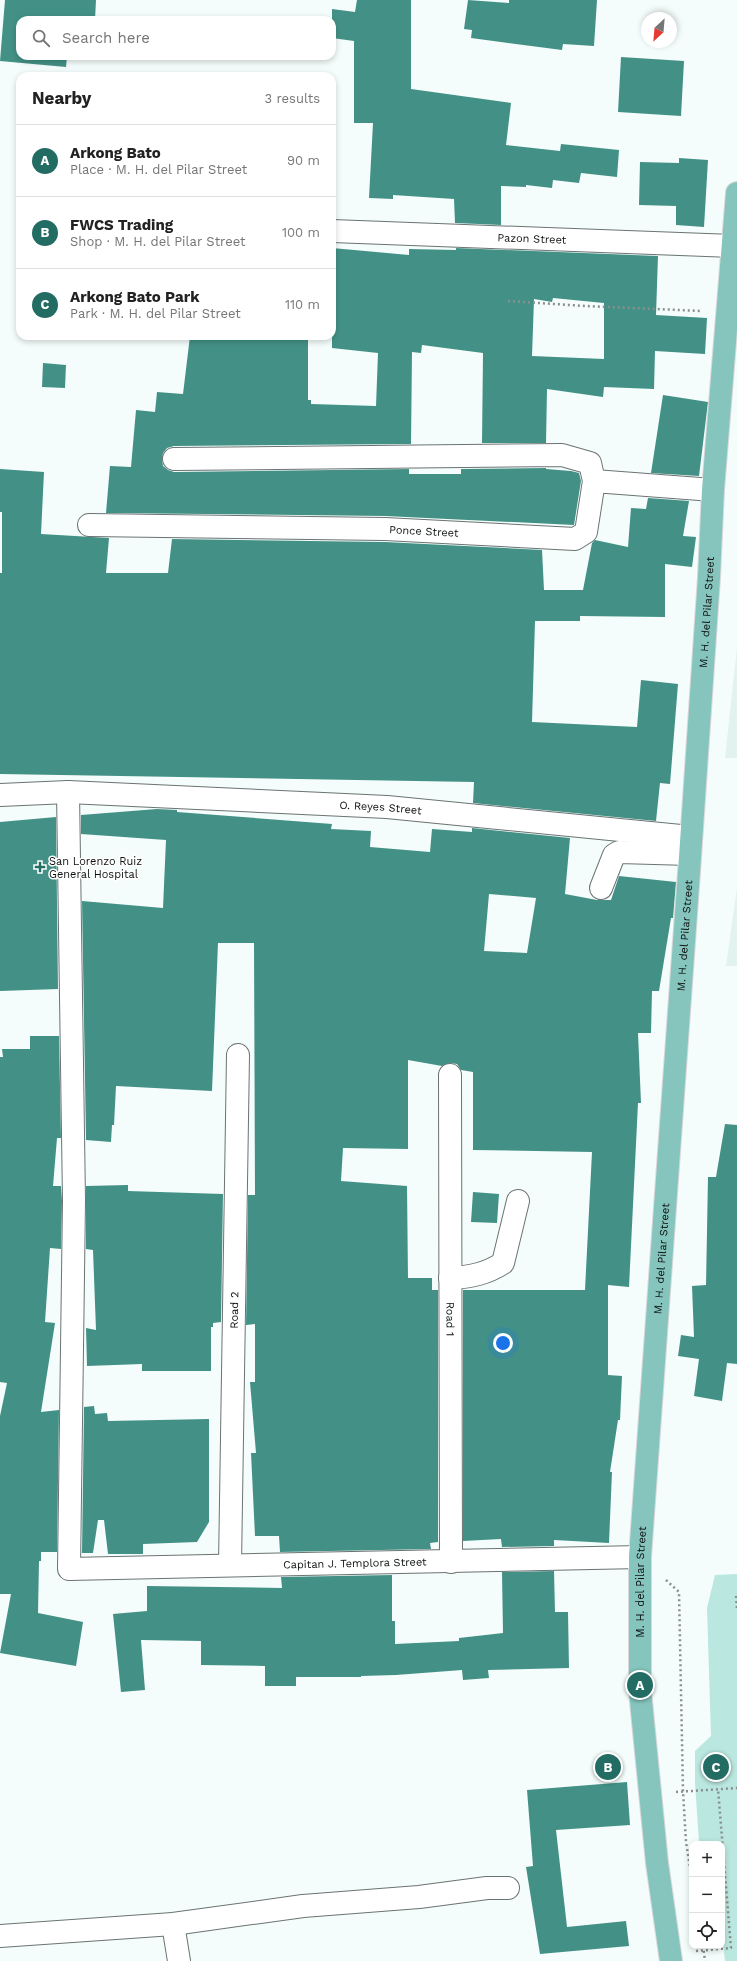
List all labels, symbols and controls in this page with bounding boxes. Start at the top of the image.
north arrow [641,12,677,48]
search box [16,16,336,60]
icon: search [30,27,52,49]
text: Search here [62,29,150,47]
text: Nearby [32,88,91,108]
text: 3 results [265,91,320,106]
text: Arkong Bato [70,144,161,162]
text: A [41,153,49,168]
text: 90 m [287,153,320,168]
text: Place · M. H. del Pilar Street [70,162,247,177]
text: FWCS Trading [70,216,173,234]
text: B [41,225,49,240]
text: 100 m [282,225,320,240]
street label: Pazon Street [497,231,567,246]
text: Shop · M. H. del Pilar Street [70,234,245,249]
text: Arkong Bato Park [70,288,199,306]
text: C [41,297,49,312]
text: 110 m [285,297,320,312]
text: Park · M. H. del Pilar Street [70,306,241,321]
street label: Ponce Street [389,523,459,539]
street label: M. H. del Pilar Street [696,556,716,668]
street label: O. Reyes Street [339,798,423,817]
place label: San Lorenzo Ruiz General Hospital [49,855,142,881]
marker: San Lorenzo Ruiz General Hospital [34,861,46,873]
street label: M. H. del Pilar Street [674,879,695,992]
street label: M. H. del Pilar Street [651,1202,672,1315]
street label: Road 2 [227,1291,241,1329]
street label: Road 1 [444,1302,457,1336]
your location [493,1333,513,1353]
street label: M. H. del Pilar Street [633,1526,649,1638]
street label: Capitan J. Templora Street [283,1555,427,1571]
pin: A [627,1670,653,1700]
pin: B [595,1752,621,1782]
pin: C [703,1752,729,1782]
map controls [689,1841,725,1949]
button: + [689,1841,725,1877]
button: − [689,1877,725,1913]
button: locate [689,1913,725,1949]

